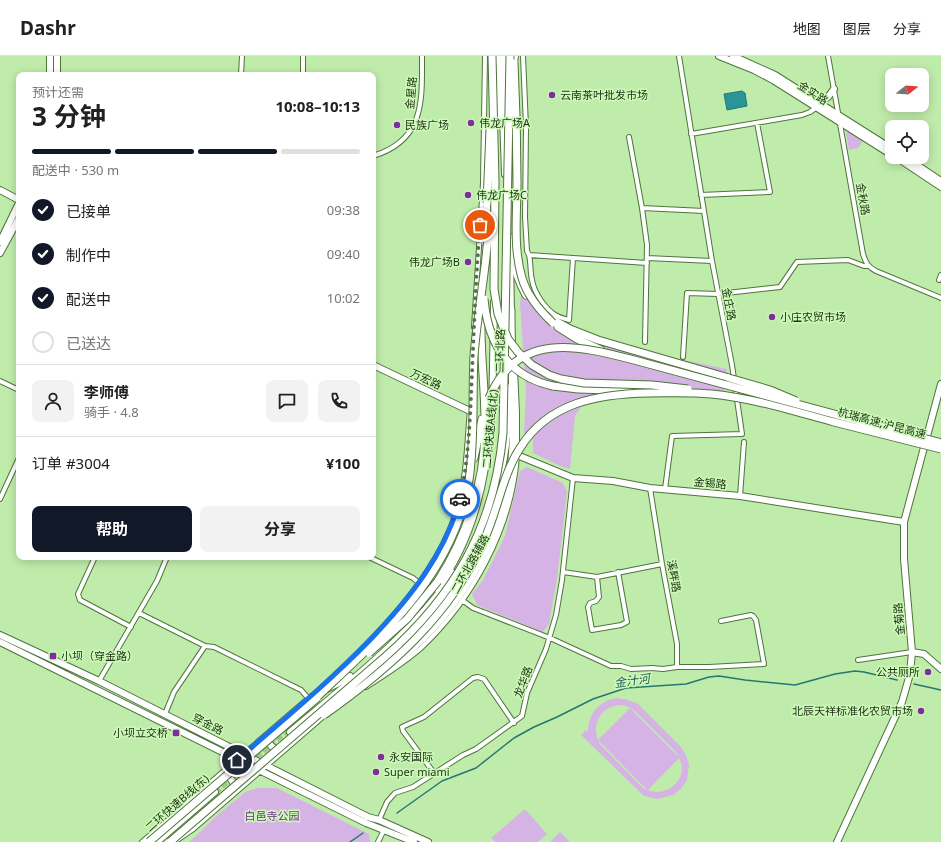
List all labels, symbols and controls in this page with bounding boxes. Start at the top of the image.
text: Dashr [20,15,76,41]
text: 地图 [793,19,821,38]
text: 图层 [843,19,871,38]
text: 分享 [893,19,921,38]
north arrow [885,68,929,112]
map controls [885,68,929,164]
street label: 金星路 [402,76,419,110]
street label: 金实路 [795,77,831,108]
text: 预计还需 [32,83,84,101]
place label: 云南茶叶批发市场 [560,87,648,102]
marker: 云南茶叶批发市场 [547,90,557,100]
text: 10:08–10:13 [275,96,360,116]
text: 3 分钟 [32,98,106,134]
place label: 伟龙广场A [479,115,531,130]
place label: 民族广场 [405,117,449,132]
marker: 伟龙广场A [466,118,476,128]
marker: 民族广场 [392,120,402,130]
button: locate [885,120,929,164]
text: 配送中 · 530 m [32,161,119,179]
street label: 金秋路 [853,181,874,216]
place label: 伟龙广场C [476,187,527,202]
marker: 伟龙广场C [463,190,473,200]
icon: check [32,199,54,221]
text: 已接单 [66,201,111,221]
text: 09:38 [327,201,360,219]
pin [463,208,497,242]
icon: bag [469,214,491,236]
icon: check [32,243,54,265]
text: 制作中 [66,245,111,265]
text: 09:40 [327,245,360,263]
place label: 伟龙广场B [409,254,460,269]
marker: 伟龙广场B [463,257,473,267]
street label: 金庄路 [719,286,740,322]
icon: check [32,287,54,309]
text: 配送中 [66,289,111,309]
text: 10:02 [327,289,360,307]
place label: 小庄农贸市场 [780,309,846,324]
marker: 小庄农贸市场 [767,312,777,322]
street label: 二环北路 [492,329,507,373]
text: 已送达 [66,333,111,353]
street label: 万宏路 [408,365,444,392]
button: person [32,380,74,422]
button: chat [266,380,308,422]
button: phone [318,380,360,422]
text: 李师傅 [84,382,129,402]
street label: 二环快速A线(北) [479,389,500,469]
text: 骑手 · 4.8 [84,403,139,421]
street label: 杭瑞高速;沪昆高速 [836,404,928,442]
text: 订单 #3004 [32,453,110,473]
text: ¥100 [326,453,360,473]
street label: 金锡路 [693,474,727,491]
courier [440,479,480,519]
icon: car [449,488,471,510]
button: 帮助 [32,506,192,552]
button: 分享 [200,506,360,552]
street label: 二环北路辅路 [447,531,492,596]
street label: 溪畔路 [664,558,685,593]
street label: 金菊路 [890,602,907,636]
place label: 小坝（穿金路） [61,648,138,663]
marker: 小坝（穿金路） [48,651,58,661]
street label: 龙华路 [510,664,535,700]
place label: 公共厕所 [876,664,920,679]
marker: 公共厕所 [923,667,933,677]
water label: 金汁河 [613,669,653,691]
place label: 北辰天祥标准化农贸市场 [792,703,913,718]
marker: 北辰天祥标准化农贸市场 [916,706,926,716]
street label: 穿金路 [190,709,226,738]
place label: 小坝立交桥 [113,725,168,740]
marker: 小坝立交桥 [171,728,181,738]
pin [220,743,254,777]
icon: home [226,749,248,771]
place label: 永安国际 [389,749,433,764]
marker: 永安国际 [376,752,386,762]
place label: Super miami [384,764,450,779]
marker: Super miami [371,767,381,777]
street label: 二环快速B线(东) [142,771,212,834]
park label: 白邑寺公园 [245,808,300,823]

